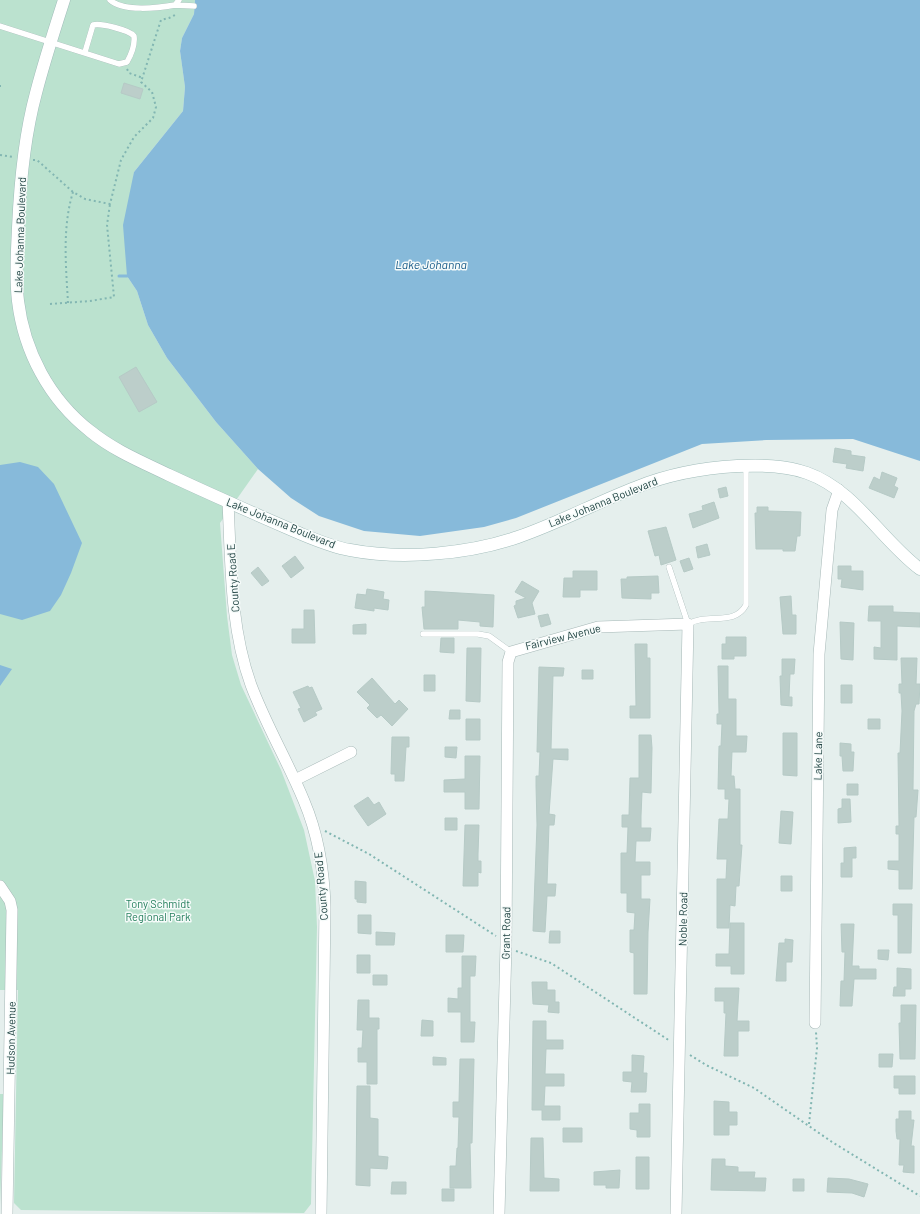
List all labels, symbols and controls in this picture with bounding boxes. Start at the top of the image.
street label: Lake Johanna Boulevard [11,177,28,293]
water label: Lake Johanna [395,257,467,271]
street label: Lake Johanna Boulevard [546,474,659,529]
street label: Lake Johanna Boulevard [225,495,338,550]
street label: County Road E [224,543,241,613]
street label: Fairview Avenue [524,621,602,652]
street label: Lake Lane [811,731,824,781]
street label: County Road E [311,851,330,921]
street label: Noble Road [676,892,689,946]
park label: Tony Schmidt Regional Park [125,897,191,923]
street label: Grant Road [499,906,512,960]
street label: Hudson Avenue [3,1001,18,1075]

